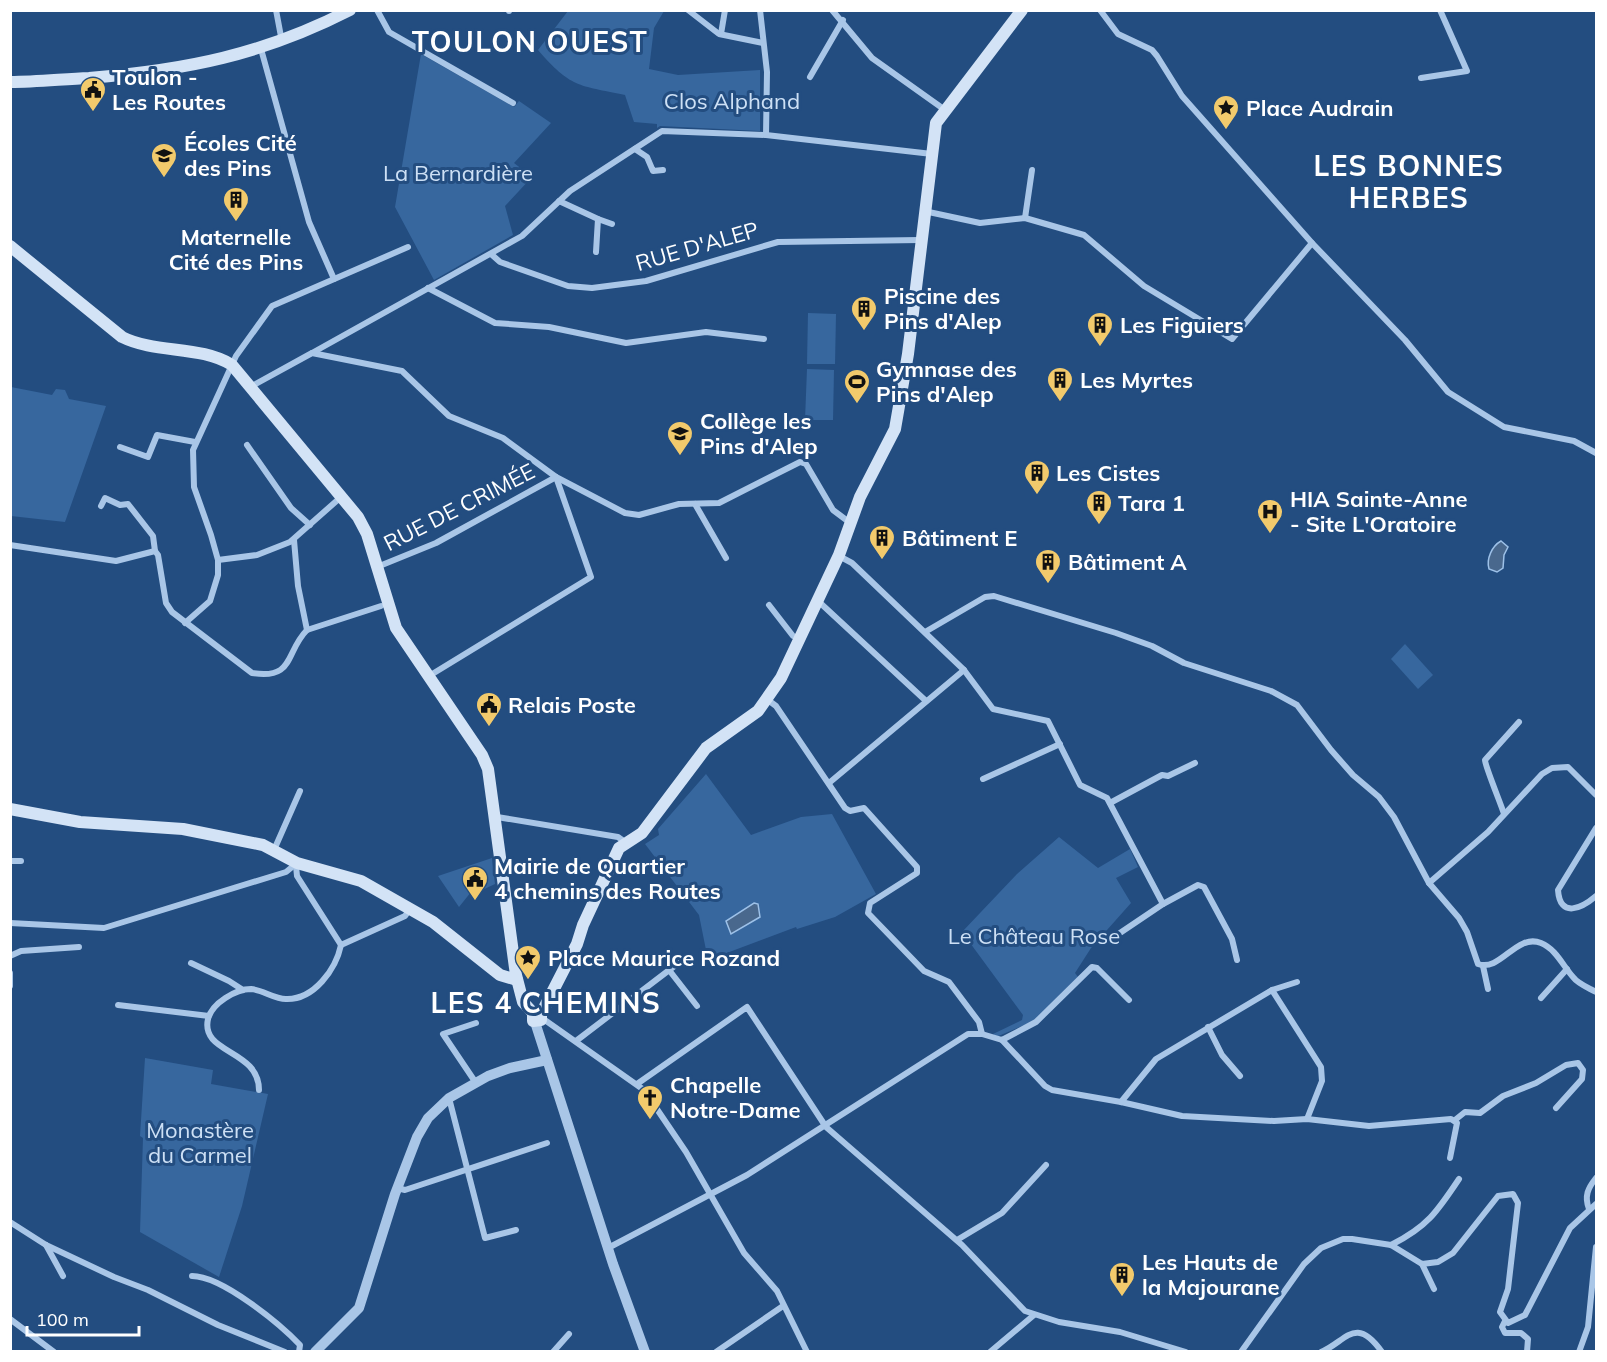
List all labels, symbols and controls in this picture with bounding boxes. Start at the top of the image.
district label: TOULON OUEST [412,24,648,59]
place label: Toulon - Les Routes [112,63,226,116]
public building icon: Toulon - Les Routes [78,75,108,113]
park label: Clos Alphand [664,87,800,115]
place icon: Place Audrain [1211,93,1241,131]
place label: Place Audrain [1246,94,1393,122]
place label: Écoles Cité des Pins [184,129,297,182]
school or university icon: Écoles Cité des Pins [149,141,179,179]
district label: LES BONNES HERBES [1314,148,1504,215]
park label: La Bernardière [383,159,533,187]
building icon: Maternelle Cité des Pins [221,185,251,223]
street label: RUE D'ALEP [632,215,762,277]
place label: Maternelle Cité des Pins [169,223,303,276]
place label: Piscine des Pins d'Alep [884,282,1002,335]
building icon: Piscine des Pins d'Alep [849,294,879,332]
building icon: Les Figuiers [1085,310,1115,348]
place label: Les Figuiers [1120,311,1244,339]
place label: Gymnase des Pins d'Alep [876,355,1017,408]
building icon: Les Myrtes [1045,365,1075,403]
place label: Les Myrtes [1080,366,1193,394]
sports icon: Gymnase des Pins d'Alep [842,367,872,405]
place label: Collège les Pins d'Alep [700,407,818,460]
school or university icon: Collège les Pins d'Alep [665,419,695,457]
street label: RUE DE CRIMÉE [379,457,539,557]
building icon: Les Cistes [1022,458,1052,496]
place label: Les Cistes [1056,459,1160,487]
place label: HIA Sainte-Anne - Site L'Oratoire [1290,485,1468,538]
building icon: Tara 1 [1084,488,1114,526]
place label: Tara 1 [1118,489,1185,517]
hospital icon: HIA Sainte-Anne - Site L'Oratoire [1255,497,1285,535]
building icon: Bâtiment E [867,523,897,561]
place label: Bâtiment E [902,524,1017,552]
building icon: Bâtiment A [1033,547,1063,585]
place label: Bâtiment A [1068,548,1187,576]
public building icon: Relais Poste [474,690,504,728]
place label: Relais Poste [508,691,636,719]
place label: Mairie de Quartier 4 chemins des Routes [494,852,721,905]
public building icon: Mairie de Quartier 4 chemins des Routes [460,864,490,902]
park label: Le Château Rose [948,922,1120,950]
place icon: Place Maurice Rozand [513,943,543,981]
place label: Place Maurice Rozand [548,944,780,972]
district label: LES 4 CHEMINS [431,985,661,1020]
place label: Chapelle Notre-Dame [670,1071,801,1124]
church icon: Chapelle Notre-Dame [635,1083,665,1121]
park label: Monastère du Carmel [146,1116,254,1169]
place label: Les Hauts de la Majourane [1142,1248,1280,1301]
building icon: Les Hauts de la Majourane [1107,1260,1137,1298]
scale bar [27,1299,140,1337]
text: 100 m [36,1308,89,1331]

